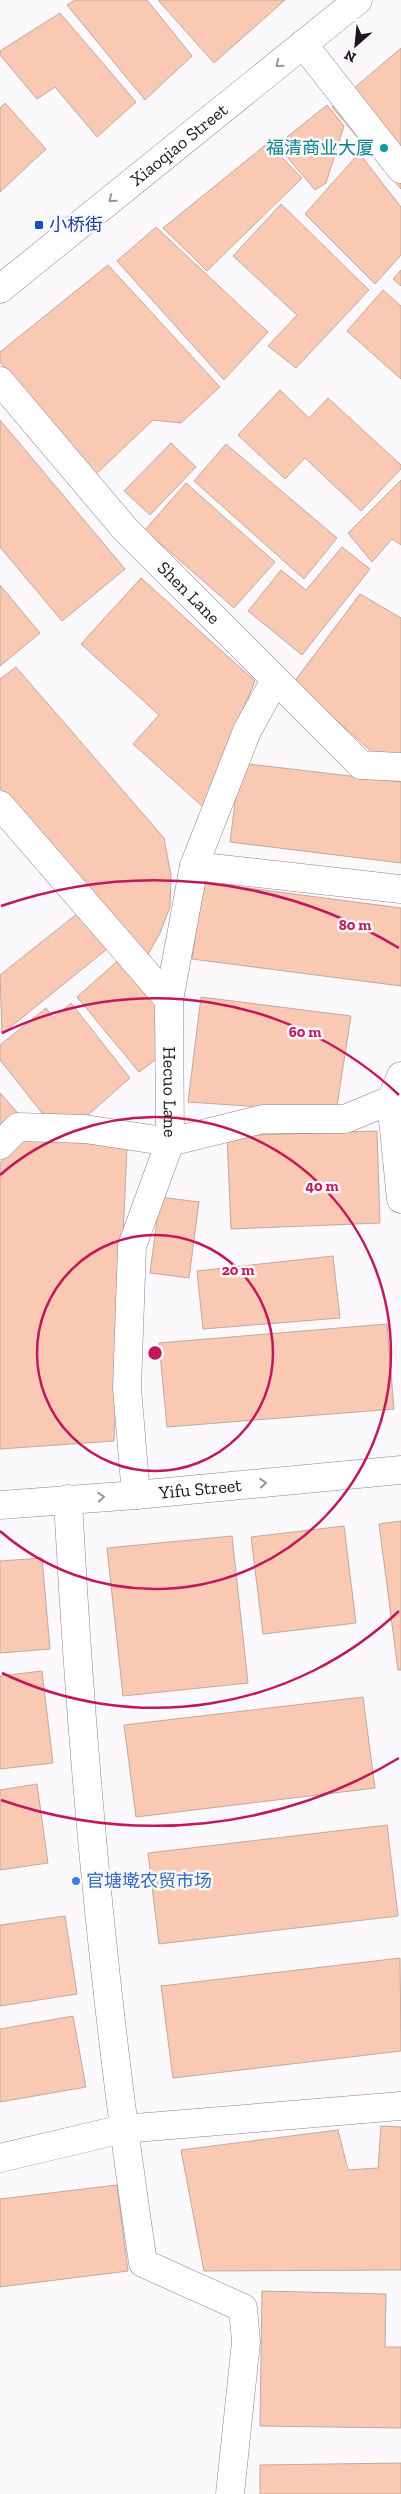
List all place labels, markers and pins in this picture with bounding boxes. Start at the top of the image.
place label: 福清商业大厦 [266,137,374,159]
marker: 福清商业大厦 [378,142,390,154]
place label: 小桥街 [49,214,103,236]
marker: 小桥街 [33,219,45,231]
centre of rings [146,1344,164,1362]
place label: 官塘墘农贸市场 [86,1870,212,1892]
marker: 官塘墘农贸市场 [70,1875,82,1887]

